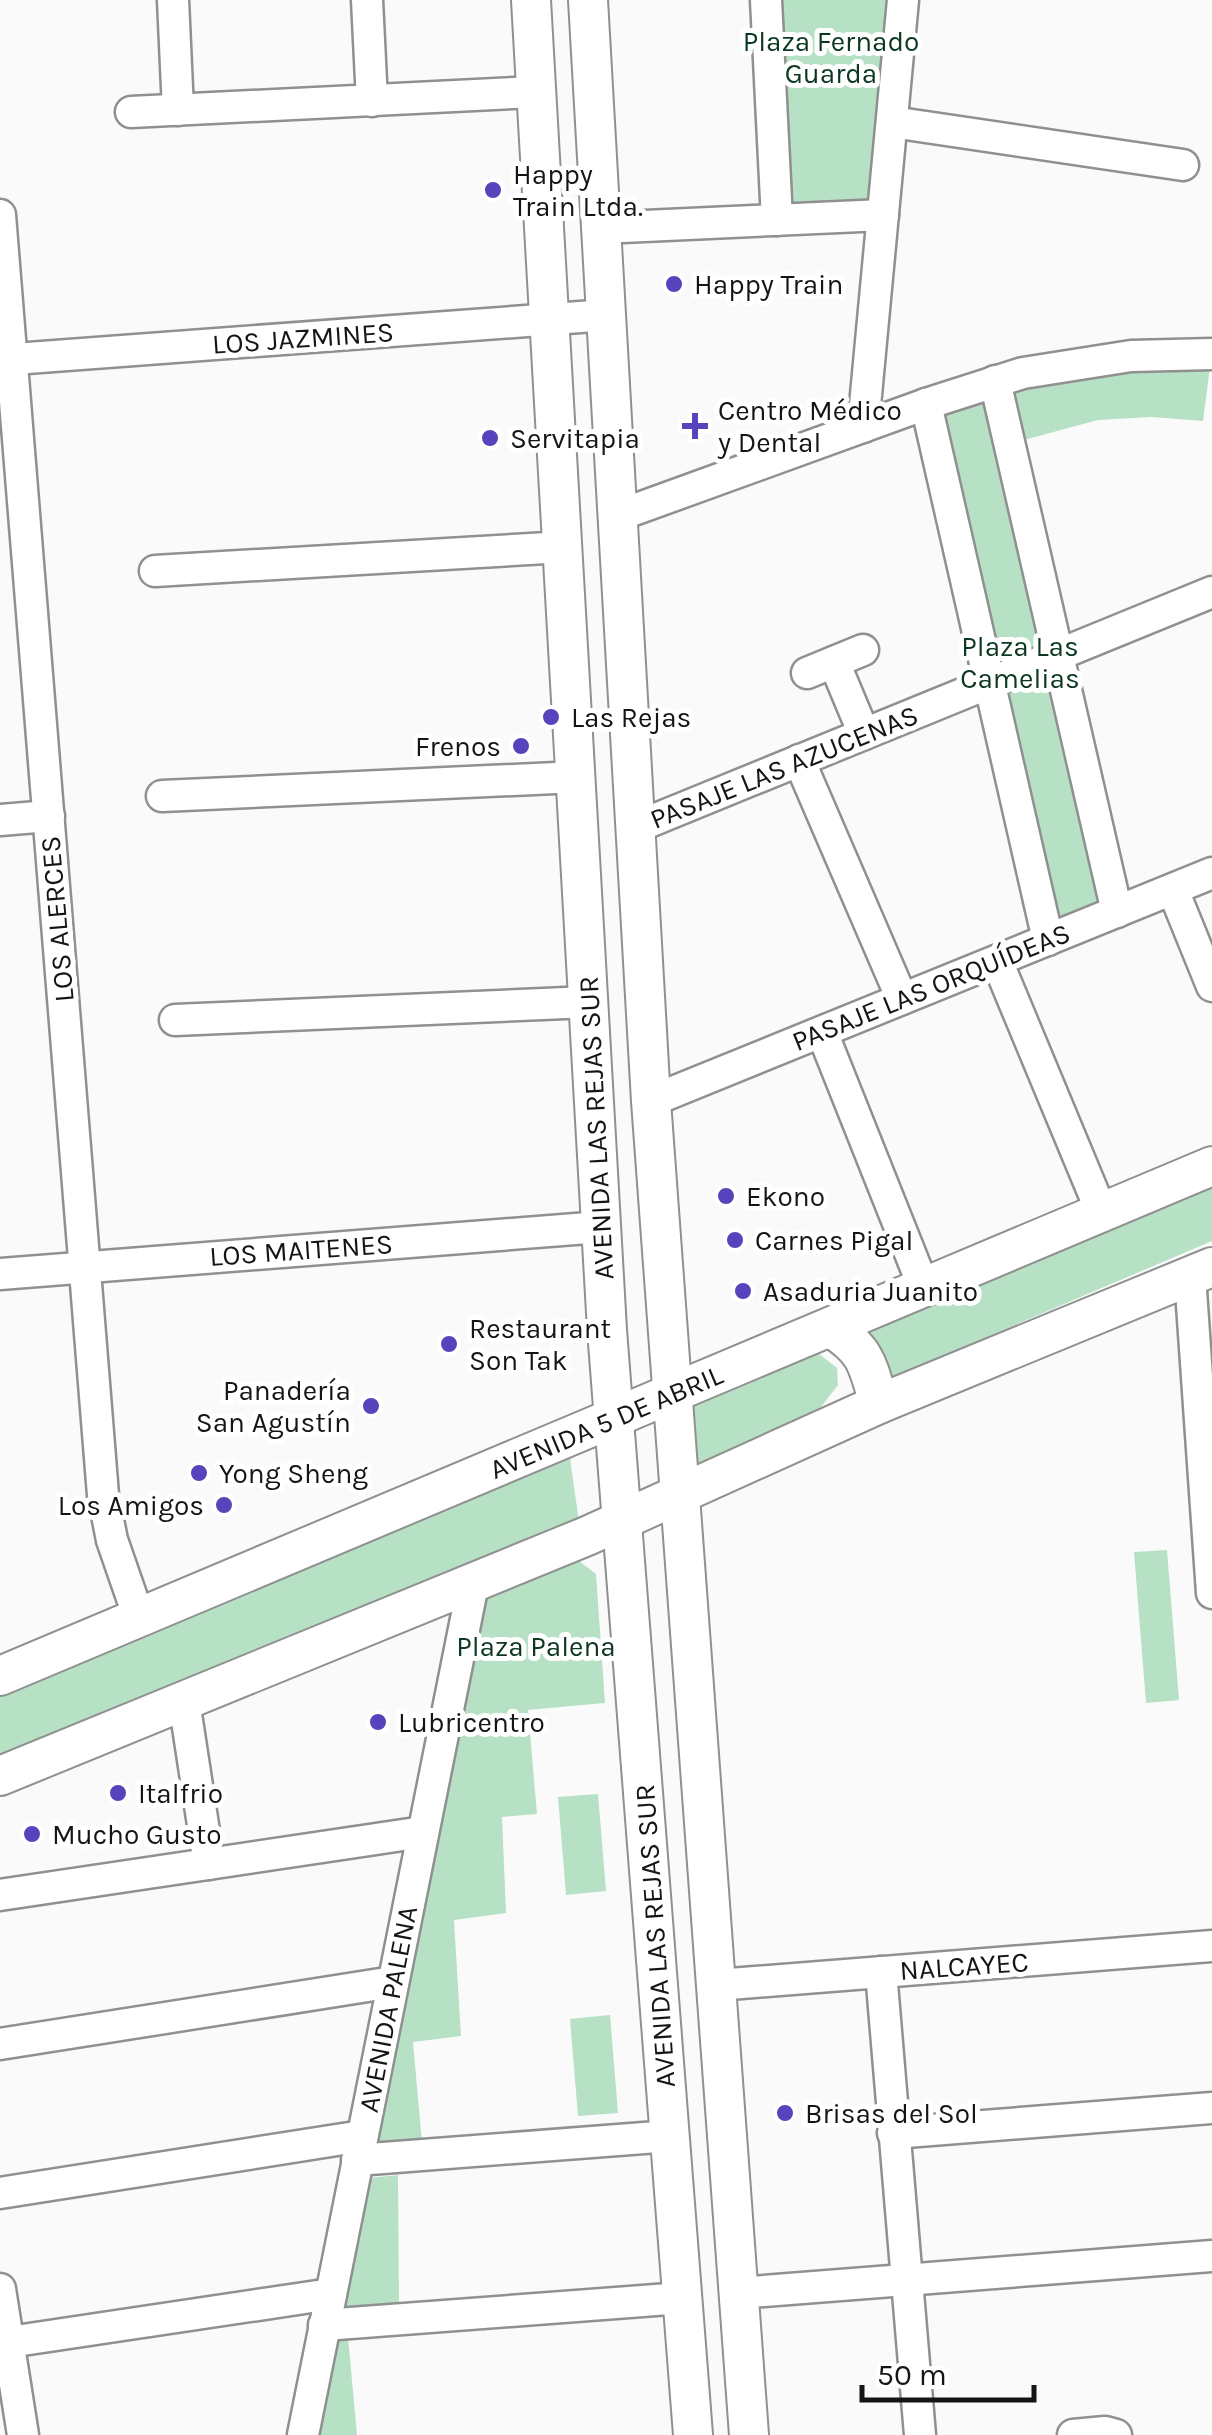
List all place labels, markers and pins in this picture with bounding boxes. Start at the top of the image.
place label: Happy Train Ltda. [513,158,643,223]
marker: Happy Train Ltda. [482,179,504,201]
place label: Happy Train [694,268,843,301]
marker: Happy Train [663,273,685,295]
place label: Centro Médico y Dental [717,394,902,459]
marker: Centro Médico y Dental [682,413,708,439]
place label: Servitapia [510,422,640,455]
marker: Servitapia [479,427,501,449]
place label: Las Rejas [571,701,691,734]
marker: Las Rejas [540,706,562,728]
place label: Frenos [415,730,501,763]
marker: Frenos [510,735,532,757]
place label: Ekono [746,1180,825,1213]
marker: Ekono [715,1185,737,1207]
place label: Carnes Pigal [755,1224,913,1257]
marker: Carnes Pigal [724,1229,746,1251]
place label: Asaduria Juanito [763,1275,978,1308]
marker: Asaduria Juanito [732,1280,754,1302]
place label: Restaurant Son Tak [469,1312,611,1377]
marker: Restaurant Son Tak [438,1333,460,1355]
place label: Panadería San Agustín [196,1374,351,1439]
marker: Panadería San Agustín [360,1395,382,1417]
place label: Yong Sheng [219,1457,368,1490]
marker: Yong Sheng [188,1462,210,1484]
place label: Los Amigos [58,1489,204,1522]
marker: Los Amigos [213,1494,235,1516]
place label: Lubricentro [398,1706,545,1739]
marker: Lubricentro [367,1711,389,1733]
place label: Italfrio [138,1777,223,1810]
marker: Italfrio [107,1782,129,1804]
place label: Mucho Gusto [52,1818,222,1851]
marker: Mucho Gusto [21,1823,43,1845]
place label: Brisas del Sol [805,2097,978,2130]
marker: Brisas del Sol [774,2102,796,2124]

